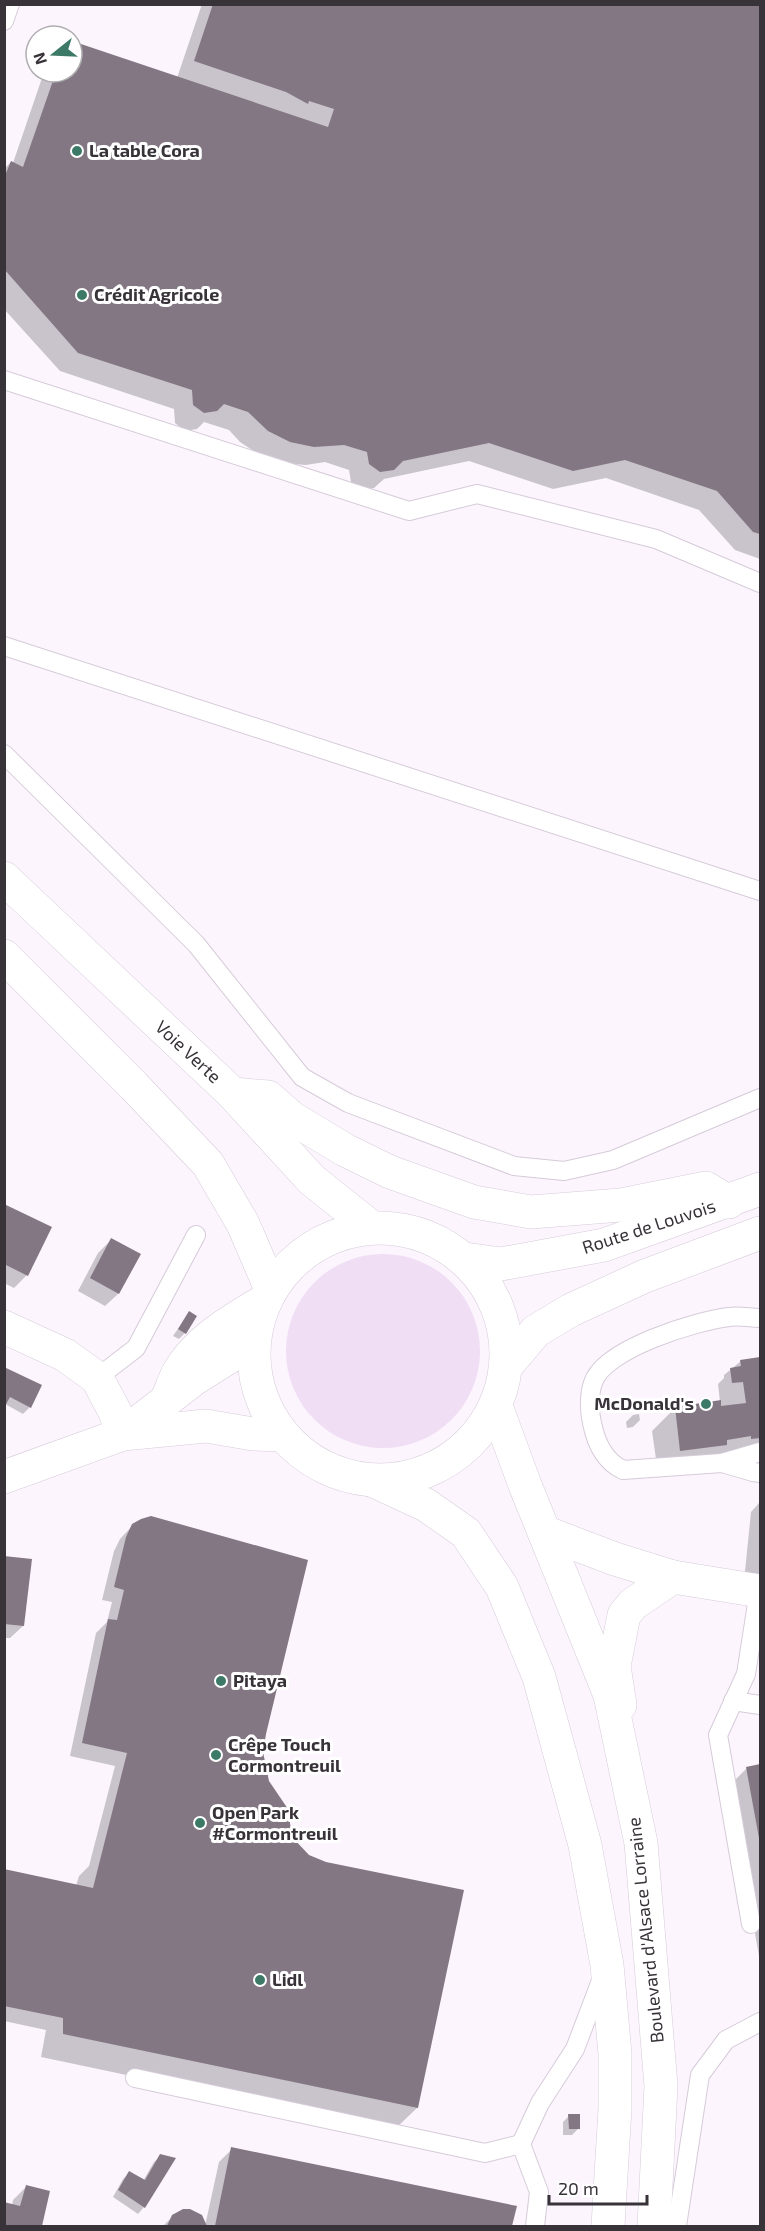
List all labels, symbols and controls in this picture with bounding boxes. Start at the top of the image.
north arrow [24,24,84,84]
text: N [28,50,50,67]
place label: La table Cora [89,139,200,161]
marker: La table Cora [70,144,84,158]
place label: Crédit Agricole [94,283,219,305]
marker: Crédit Agricole [75,288,89,302]
street label: Voie Verte [151,1015,226,1087]
street label: Route de Louvois [579,1194,718,1258]
place label: McDonald's [594,1392,694,1414]
marker: McDonald's [699,1397,713,1411]
place label: Pitaya [233,1669,287,1691]
marker: Pitaya [214,1674,228,1688]
place label: Crêpe Touch Cormontreuil [228,1733,341,1776]
marker: Crêpe Touch Cormontreuil [209,1748,223,1762]
place label: Open Park #Cormontreuil [212,1801,338,1844]
marker: Open Park #Cormontreuil [193,1816,207,1830]
street label: Boulevard d'Alsace Lorraine [622,1816,668,2044]
place label: Lidl [272,1968,303,1990]
marker: Lidl [253,1973,267,1987]
scale bar [549,2168,646,2206]
text: 20 m [558,2177,599,2199]

